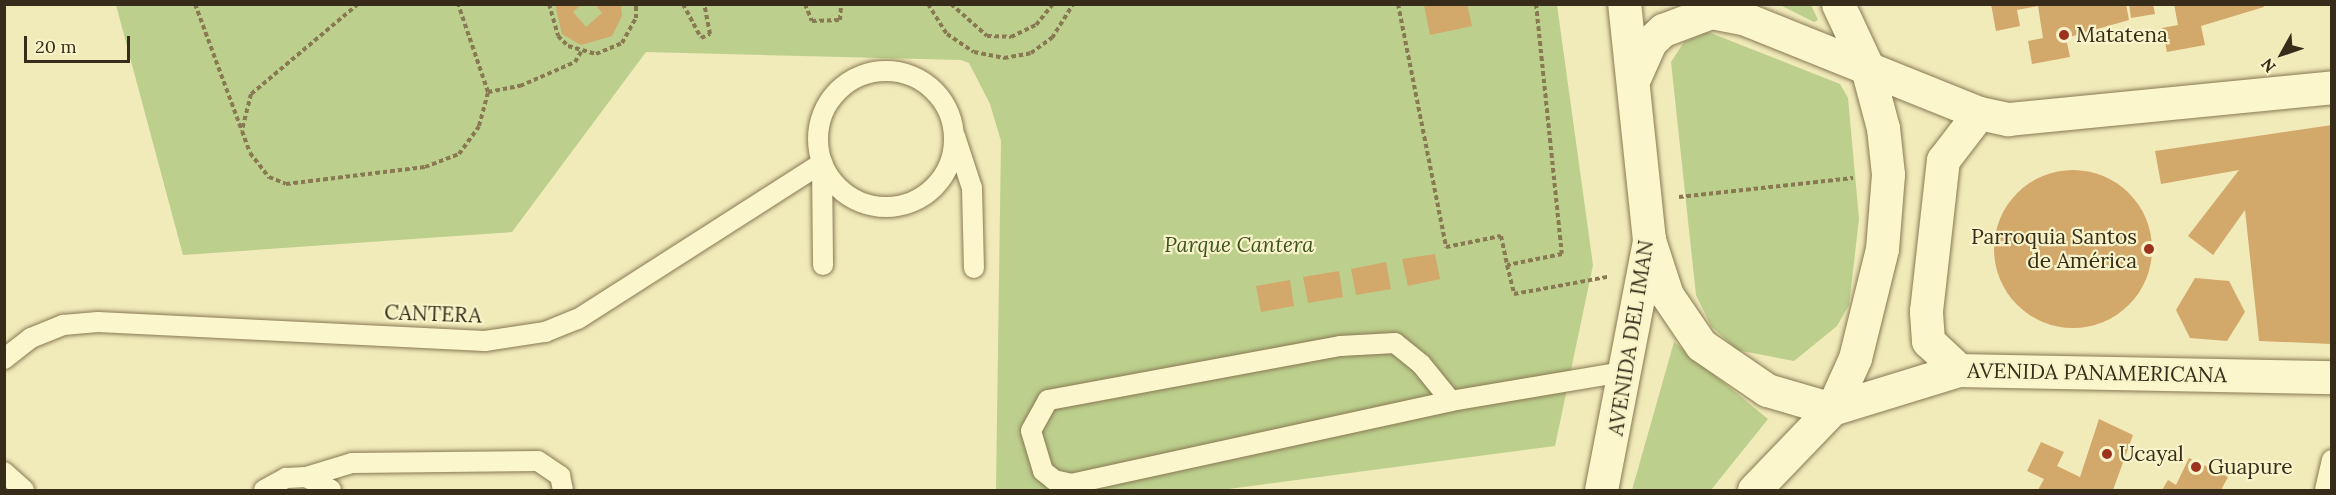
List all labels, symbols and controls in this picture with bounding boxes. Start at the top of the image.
place label: Matatena [2076,22,2168,48]
scale bar [27,24,134,62]
north arrow [2252,24,2312,84]
marker: Matatena [2057,28,2071,42]
text: 20 m [35,35,77,58]
text: N [2257,54,2280,77]
place label: Parroquia Santos de América [1971,224,2137,274]
park label: Parque Cantera [1164,232,1314,258]
street label: AVENIDA DEL IMAN [1603,238,1659,438]
marker: Parroquia Santos de América [2142,242,2156,256]
street label: CANTERA [384,300,482,328]
street label: AVENIDA PANAMERICANA [1967,358,2227,388]
place label: Ucayal [2119,441,2184,467]
marker: Ucayal [2100,447,2114,461]
place label: Guapure [2208,454,2293,480]
marker: Guapure [2189,460,2203,474]

